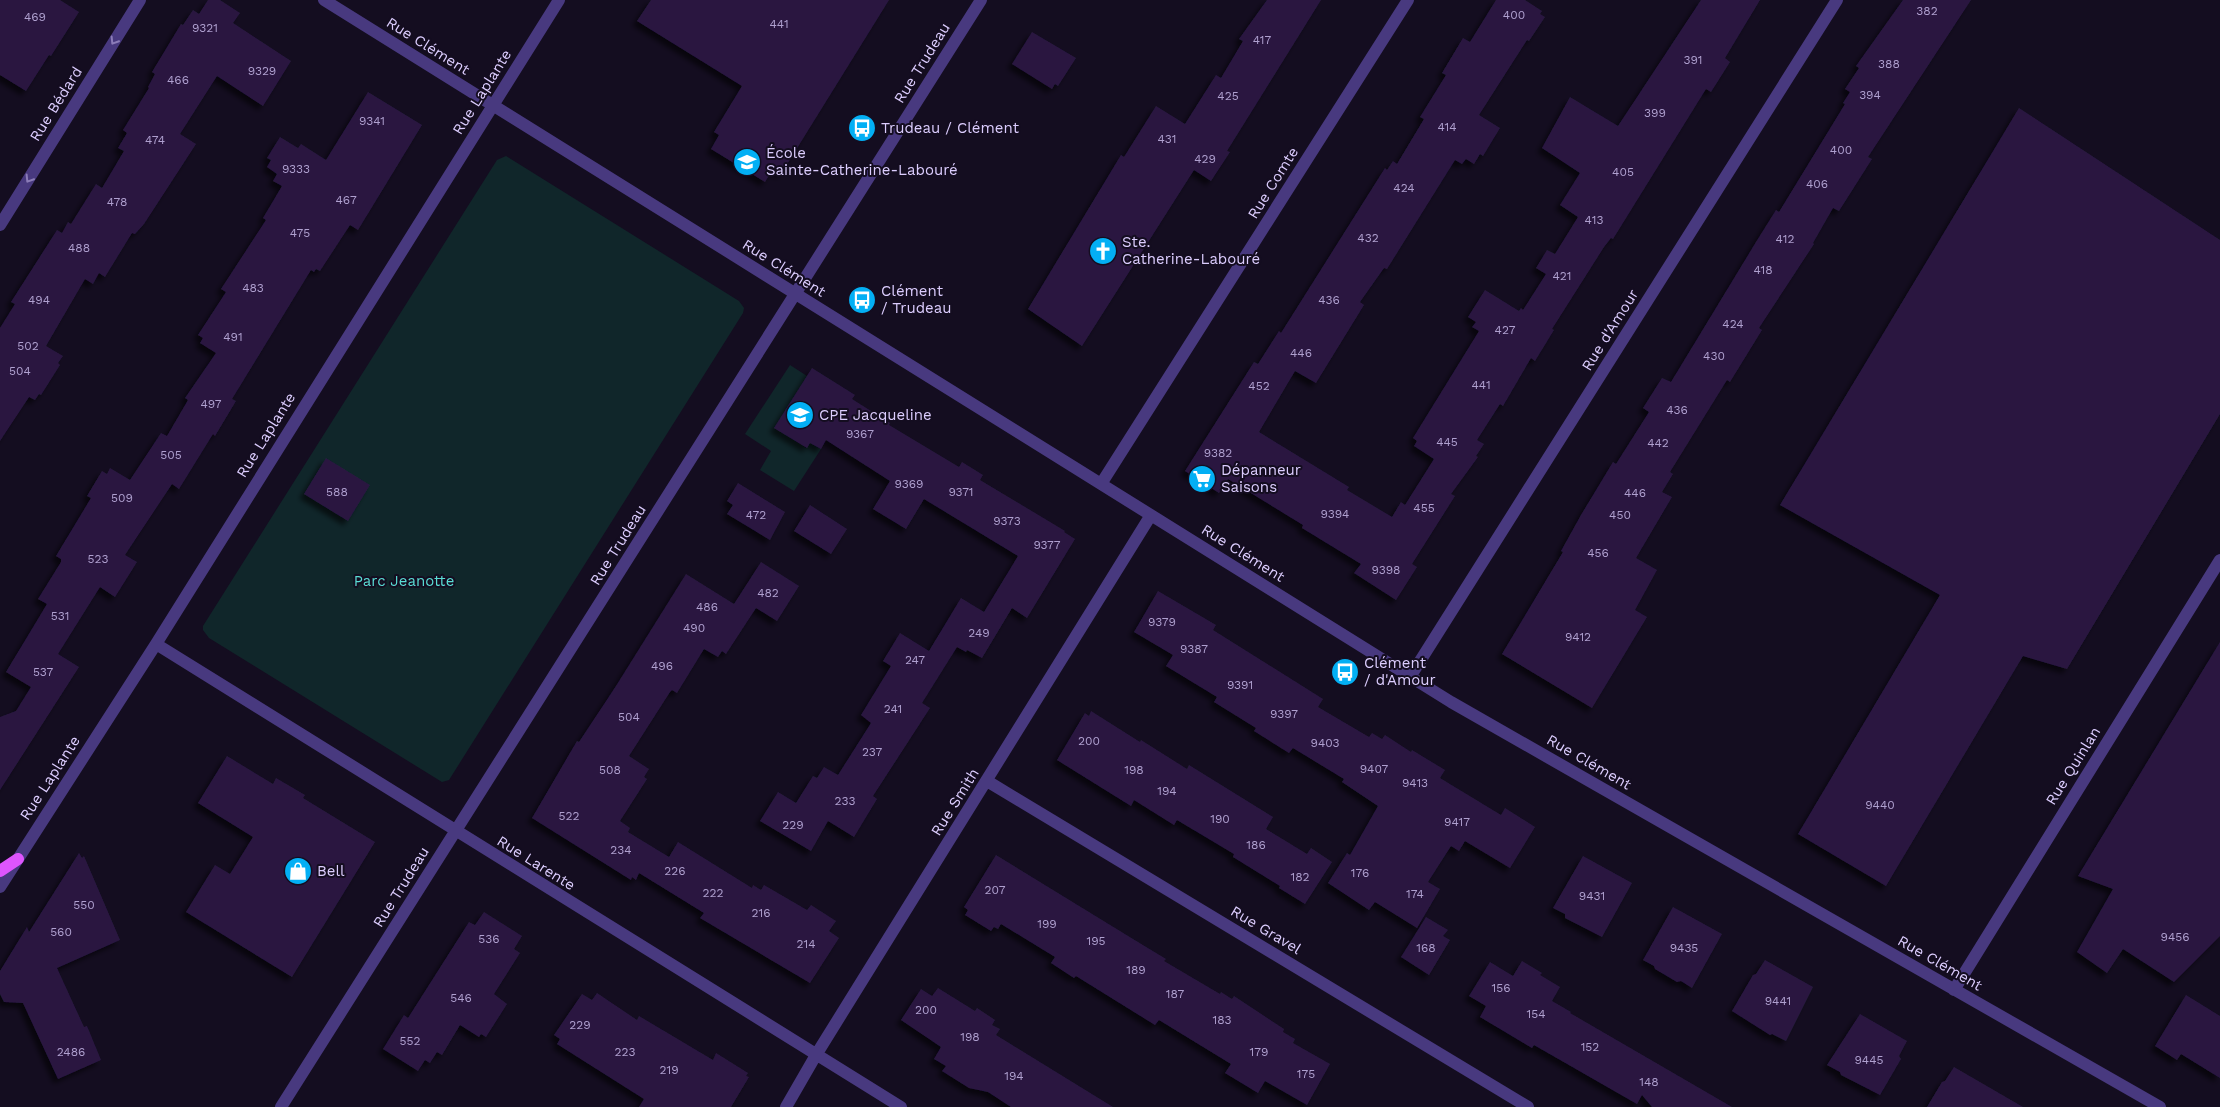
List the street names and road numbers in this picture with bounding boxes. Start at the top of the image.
street label: Rue Clément [383,13,474,79]
street label: Rue Trudeau [890,19,954,107]
street label: Rue Laplante [449,46,515,138]
street label: Rue Bédard [26,63,86,145]
street label: Rue Comte [1244,144,1302,222]
street label: Rue Clément [739,235,830,301]
street label: Rue d'Amour [1578,286,1642,374]
street label: Rue Laplante [233,389,299,481]
street label: Rue Trudeau [586,501,650,589]
street label: Rue Clément [1198,520,1289,586]
street label: Rue Quinlan [2042,724,2104,808]
street label: Rue Clément [1543,731,1635,794]
street label: Rue Laplante [16,732,84,824]
street label: Rue Smith [927,765,983,839]
street label: Rue Larente [494,832,578,894]
street label: Rue Trudeau [369,843,433,931]
street label: Rue Gravel [1228,902,1305,958]
street label: Rue Clément [1894,932,1986,995]

